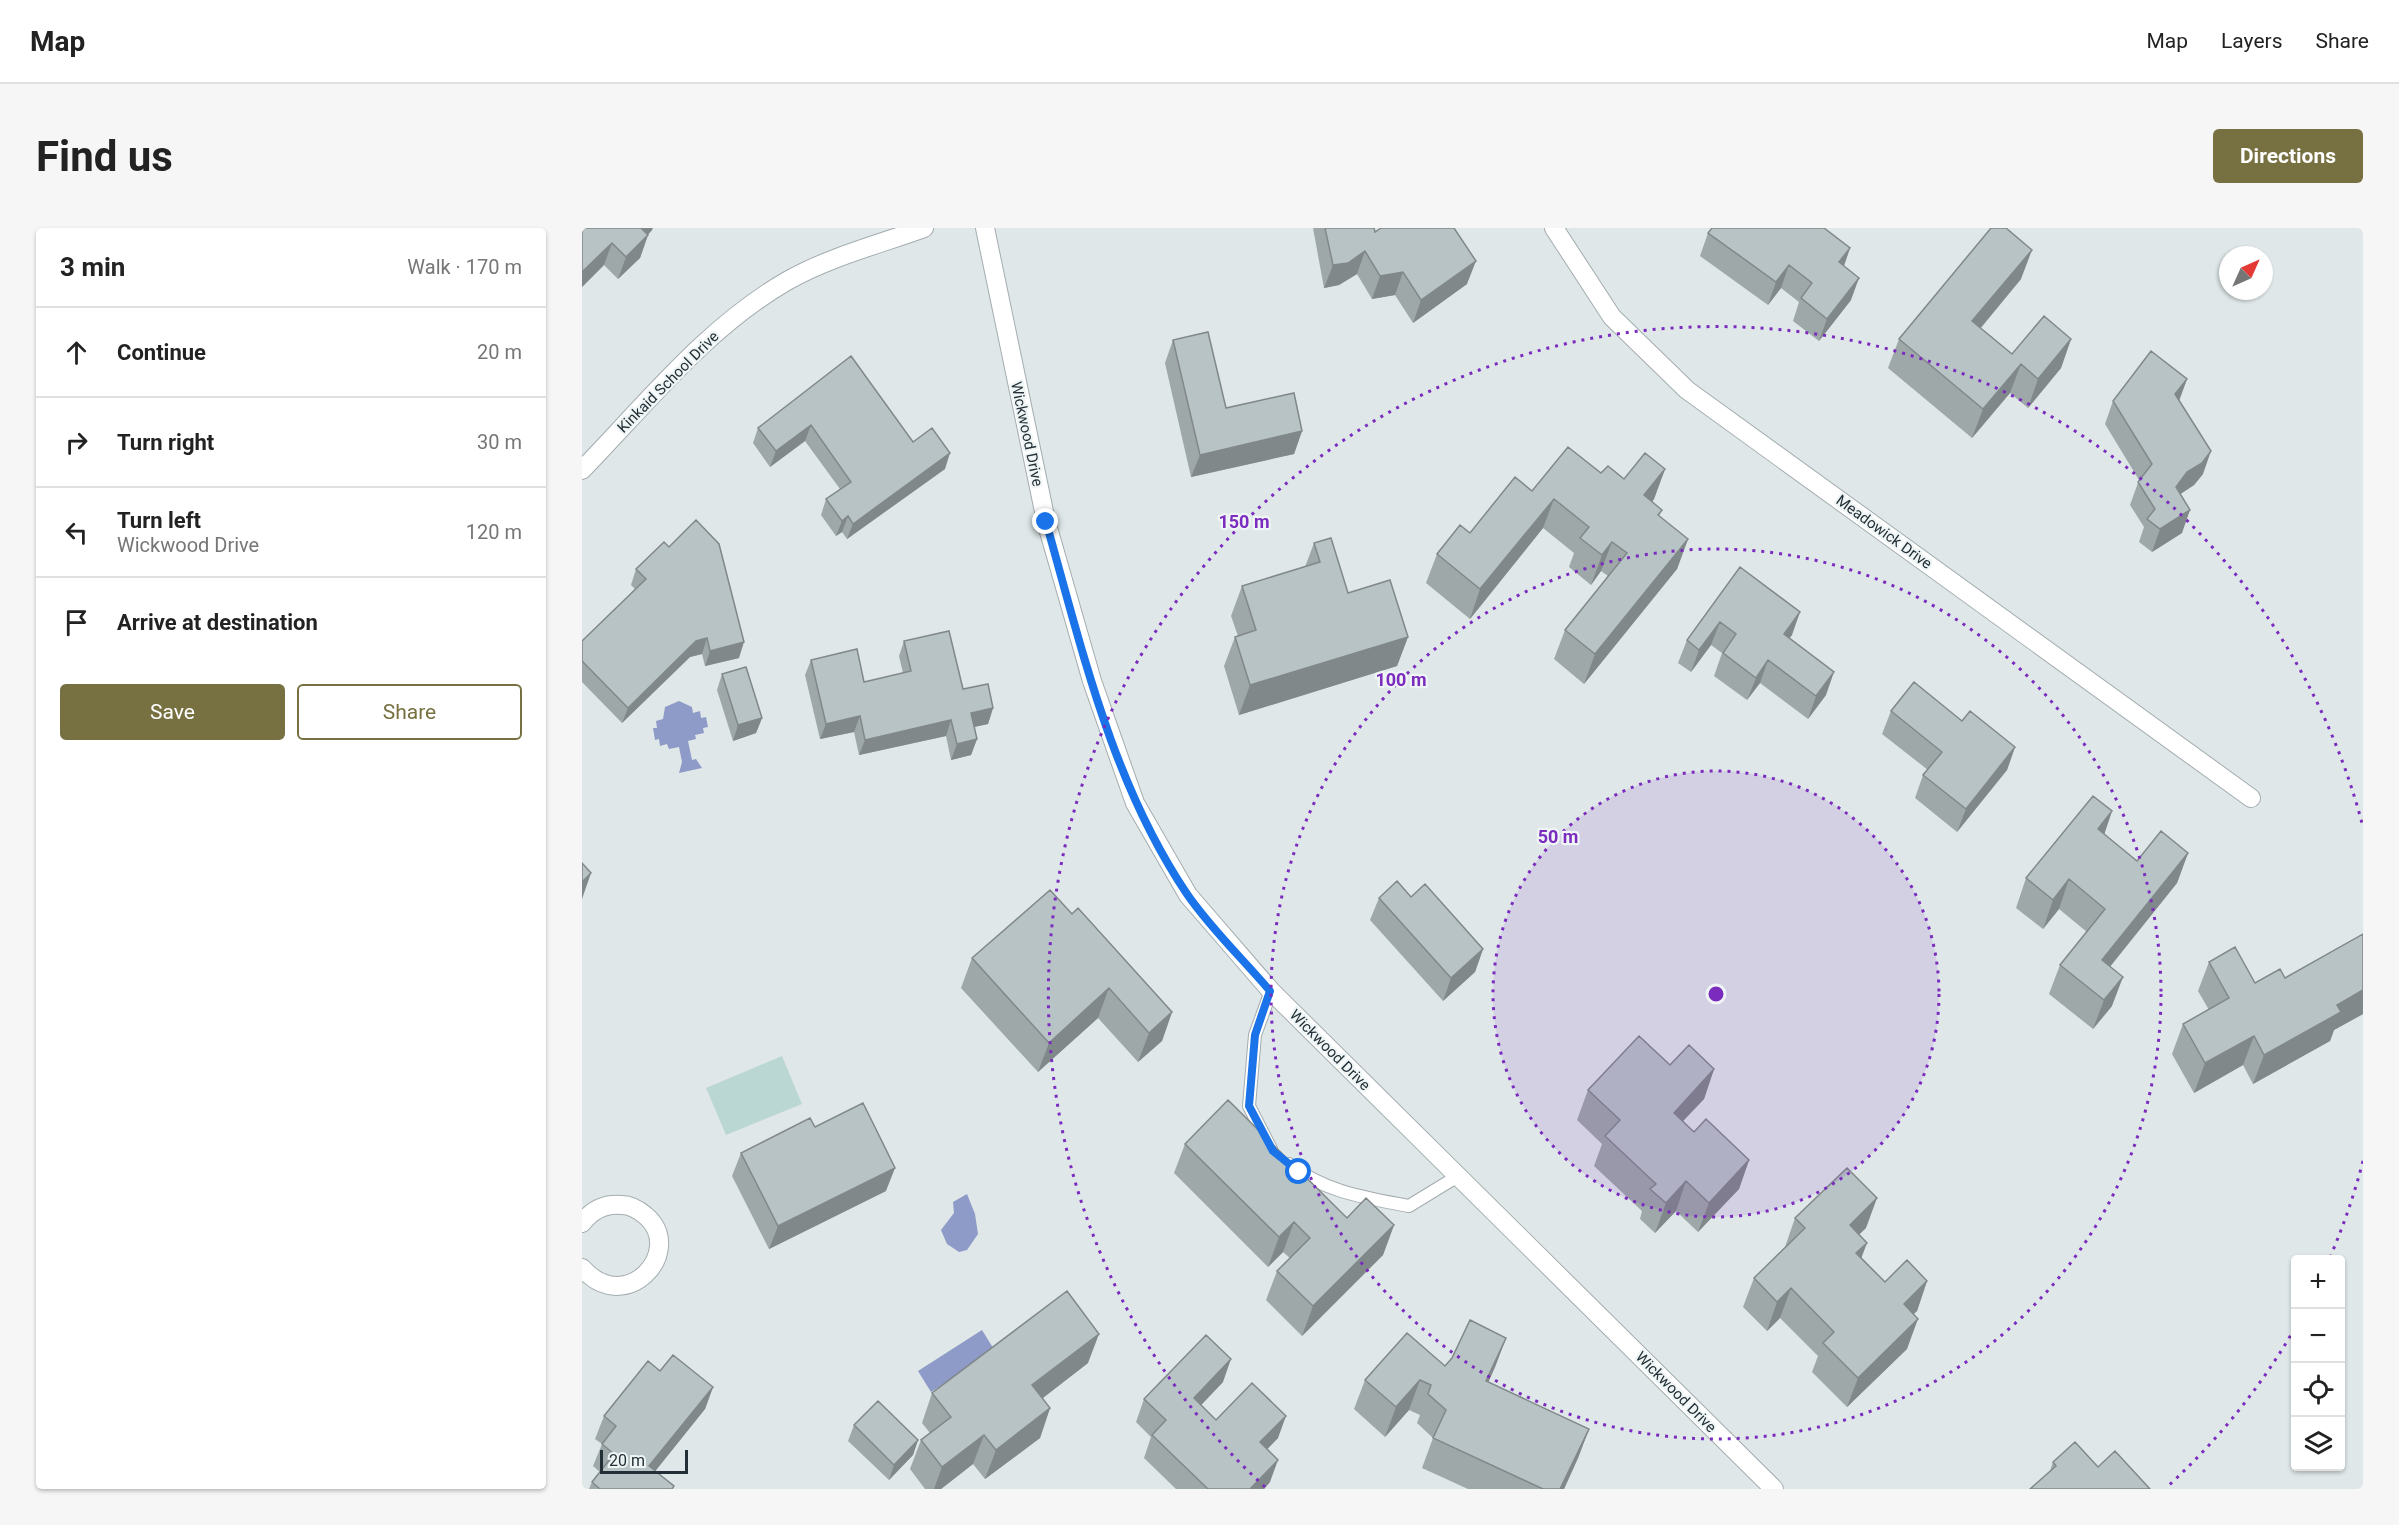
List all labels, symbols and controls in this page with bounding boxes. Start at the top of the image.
text: Map [30,25,85,58]
text: Map [2146,29,2188,53]
text: Layers [2221,29,2282,53]
text: Share [2315,29,2369,53]
button: Directions [2213,129,2363,183]
text: Find us [36,132,173,181]
north arrow [2219,246,2273,300]
text: 3 min [60,252,125,282]
text: Walk · 170 m [407,255,522,279]
street label: Kinkaid School Drive [614,327,723,436]
icon: ahead [60,336,93,369]
text: Continue [117,340,206,365]
text: 20 m [477,340,522,364]
street label: Wickwood Drive [1007,380,1047,488]
icon: right [60,426,93,459]
text: Turn right [117,430,214,455]
text: 30 m [477,430,522,454]
street label: Meadowick Drive [1833,491,1935,573]
text: Turn left [117,508,201,533]
route end [1032,508,1058,534]
text: 150 m [1218,511,1270,532]
icon: left [60,516,93,549]
text: 120 m [466,520,522,544]
text: Wickwood Drive [117,533,259,557]
icon: arrive [60,606,93,639]
text: Arrive at destination [117,610,318,635]
text: 100 m [1375,669,1427,690]
button: Save [60,684,285,740]
button: Share [297,684,522,740]
text: 50 m [1538,826,1578,847]
centre of rings [1706,984,1726,1004]
street label: Wickwood Drive [1286,1006,1374,1094]
route start [1285,1158,1311,1184]
map controls [2291,1255,2345,1471]
button: + [2291,1255,2345,1309]
button: − [2291,1309,2345,1363]
street label: Wickwood Drive [1632,1348,1720,1436]
button: locate [2291,1363,2345,1417]
button: layers [2291,1417,2345,1471]
scale bar [600,1447,688,1474]
text: 20 m [609,1451,645,1470]

